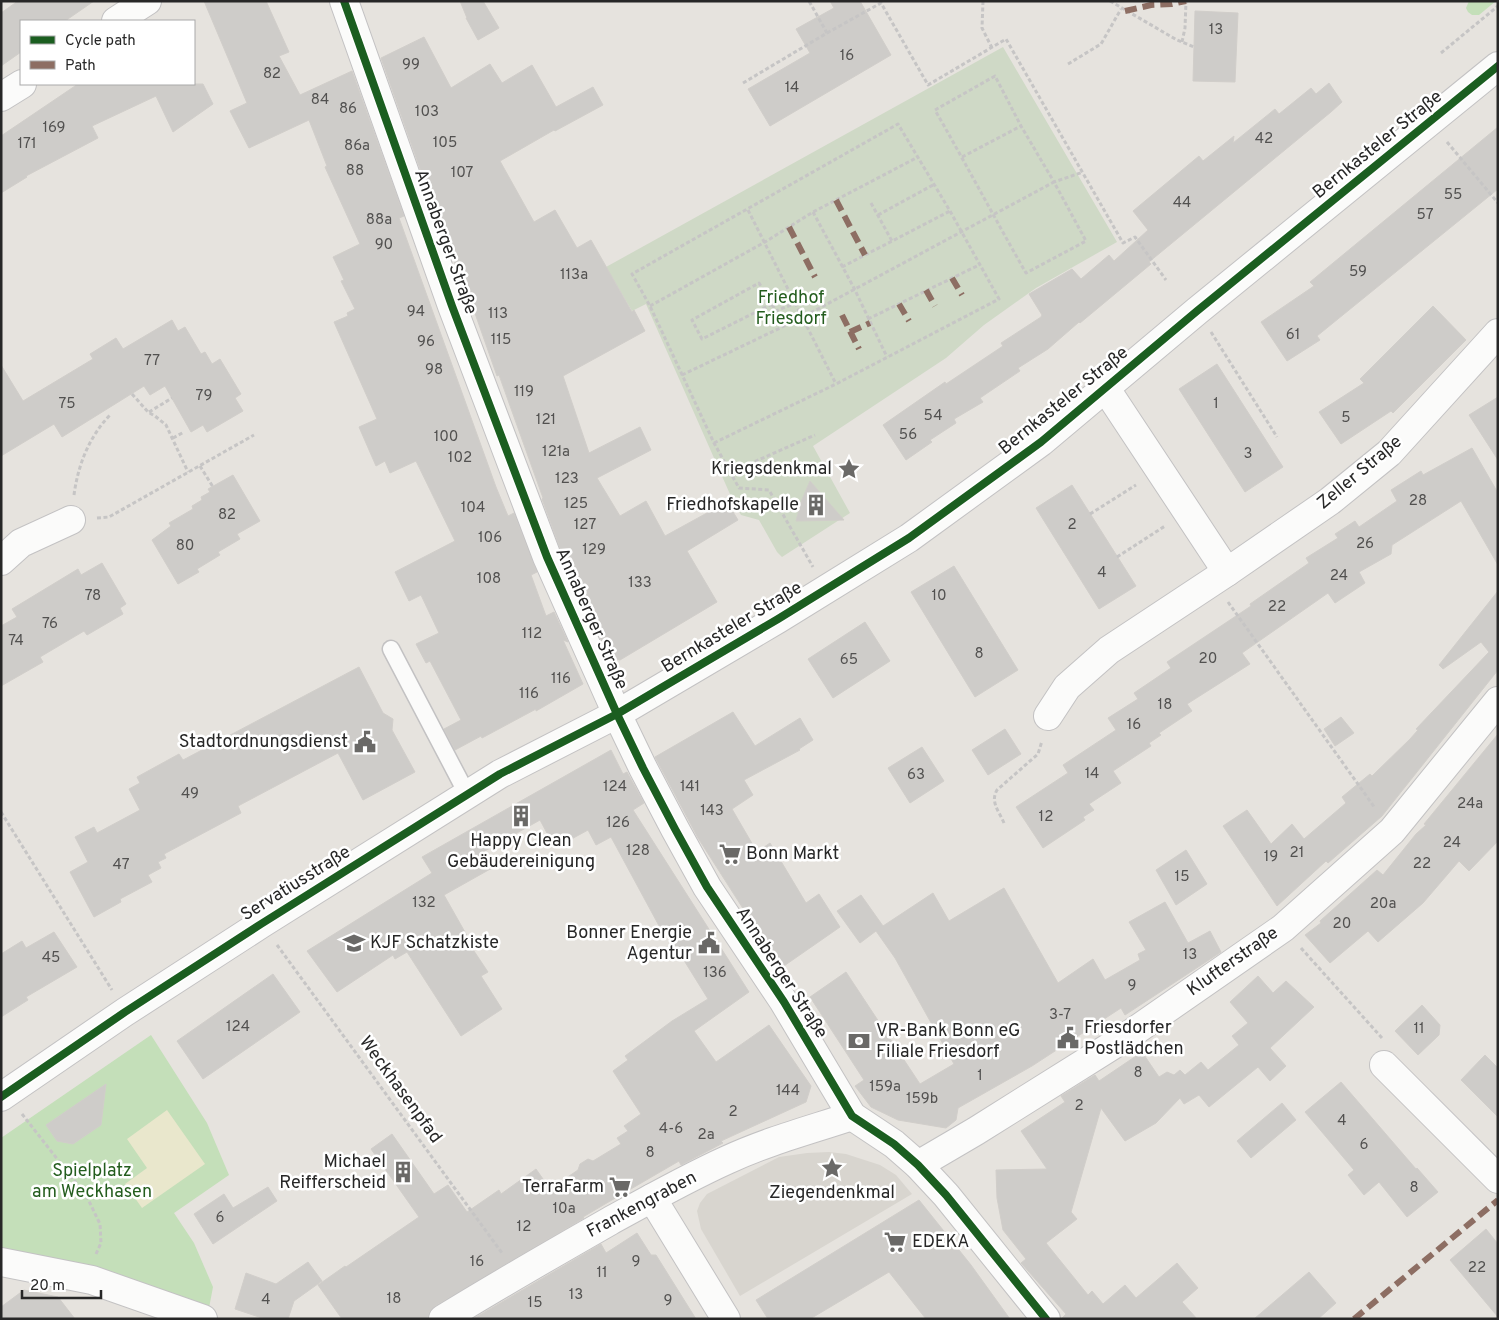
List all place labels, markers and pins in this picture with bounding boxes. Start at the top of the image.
place icon: Kriegsdenkmal [836,456,862,482]
place label: Kriegsdenkmal [711,458,832,481]
building icon: Friedhofskapelle [803,492,829,518]
place label: Friedhofskapelle [666,494,799,517]
public building icon: Stadtordnungsdienst [352,729,378,755]
place label: Stadtordnungsdienst [179,731,348,754]
building icon: Happy Clean Gebäudereinigung [508,803,534,829]
place label: Happy Clean Gebäudereinigung [447,830,595,874]
supermarket icon: Bonn Markt [717,841,743,867]
place label: Bonn Markt [746,843,839,866]
place label: Bonner Energie Agentur [566,922,692,966]
school or university icon: KJF Schatzkiste [341,930,367,956]
public building icon: Bonner Energie Agentur [696,930,722,956]
place label: KJF Schatzkiste [370,932,499,955]
place label: Friesdorfer Postlädchen [1084,1017,1184,1061]
place label: VR-Bank Bonn eG Filiale Friesdorf [876,1020,1020,1064]
public building icon: Friesdorfer Postlädchen [1055,1025,1081,1051]
bank icon: VR-Bank Bonn eG Filiale Friesdorf [846,1028,872,1054]
place label: Michael Reifferscheid [279,1151,386,1195]
place icon: Ziegendenkmal [819,1155,845,1181]
building icon: Michael Reifferscheid [390,1159,416,1185]
supermarket icon: TerraFarm [607,1174,633,1200]
place label: TerraFarm [522,1176,604,1199]
place label: Ziegendenkmal [769,1182,895,1205]
supermarket icon: EDEKA [882,1229,908,1255]
place label: EDEKA [912,1231,970,1254]

